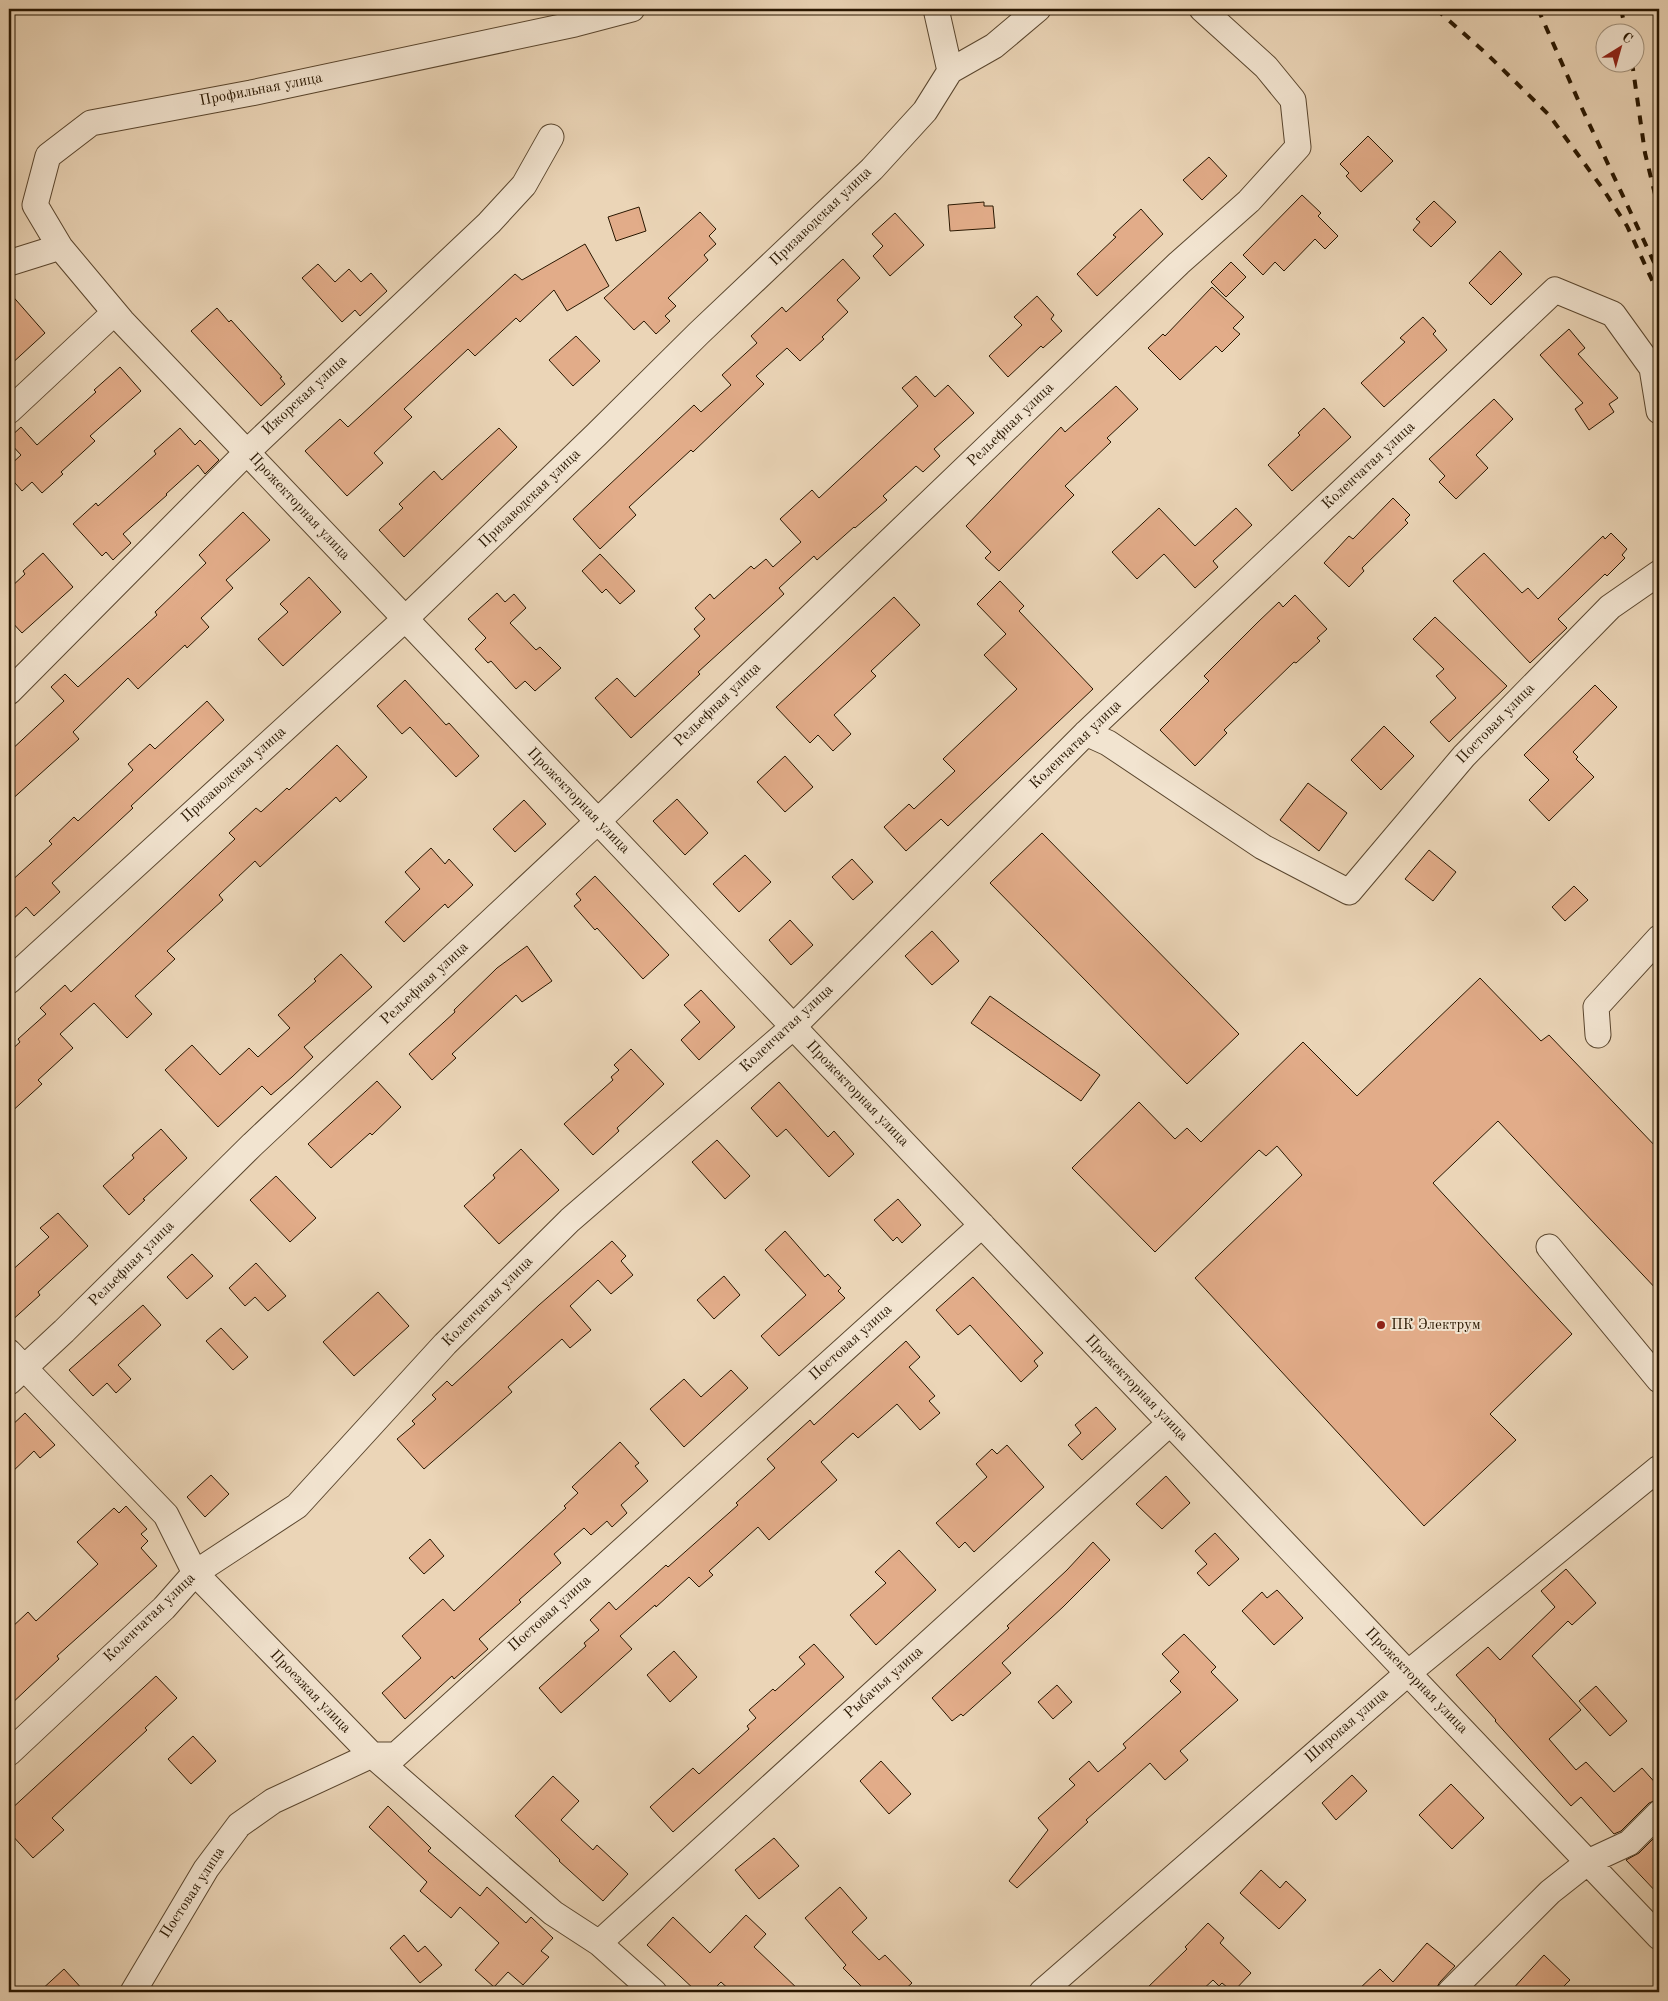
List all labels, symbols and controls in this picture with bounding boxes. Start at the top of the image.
north arrow [1596,22,1646,72]
text: С [1619,30,1635,47]
street label: Профильная улица [198,71,324,109]
street label: Призаводская улица [767,164,875,269]
street label: Ижорская улица [260,353,351,439]
street label: Рельефная улица [965,380,1058,470]
street label: Коленчатая улица [1320,419,1419,513]
street label: Призаводская улица [476,446,584,551]
street label: Прожекторная улица [246,450,353,564]
street label: Рельефная улица [672,660,765,750]
street label: Постовая улица [1454,680,1538,767]
street label: Коленчатая улица [1027,697,1125,792]
street label: Призаводская улица [179,724,290,826]
street label: Прожекторная улица [524,745,633,857]
street label: Рельефная улица [378,939,472,1028]
street label: Коленчатая улица [738,982,837,1076]
street label: Прожекторная улица [803,1038,912,1150]
street label: Рельефная улица [87,1218,178,1309]
street label: Коленчатая улица [440,1254,536,1350]
street label: Постовая улица [807,1302,896,1384]
place label: ПК Электрум [1391,1318,1481,1333]
marker: ПК Электрум [1375,1319,1387,1331]
street label: Прожекторная улица [1082,1332,1191,1444]
street label: Коленчатая улица [101,1570,199,1665]
street label: Постовая улица [506,1573,595,1655]
street label: Прожекторная улица [1362,1625,1471,1737]
street label: Рыбачья улица [842,1644,927,1722]
street label: Проезжая улица [267,1648,354,1737]
street label: Широкая улица [1302,1685,1392,1766]
street label: Постовая улица [158,1844,228,1941]

